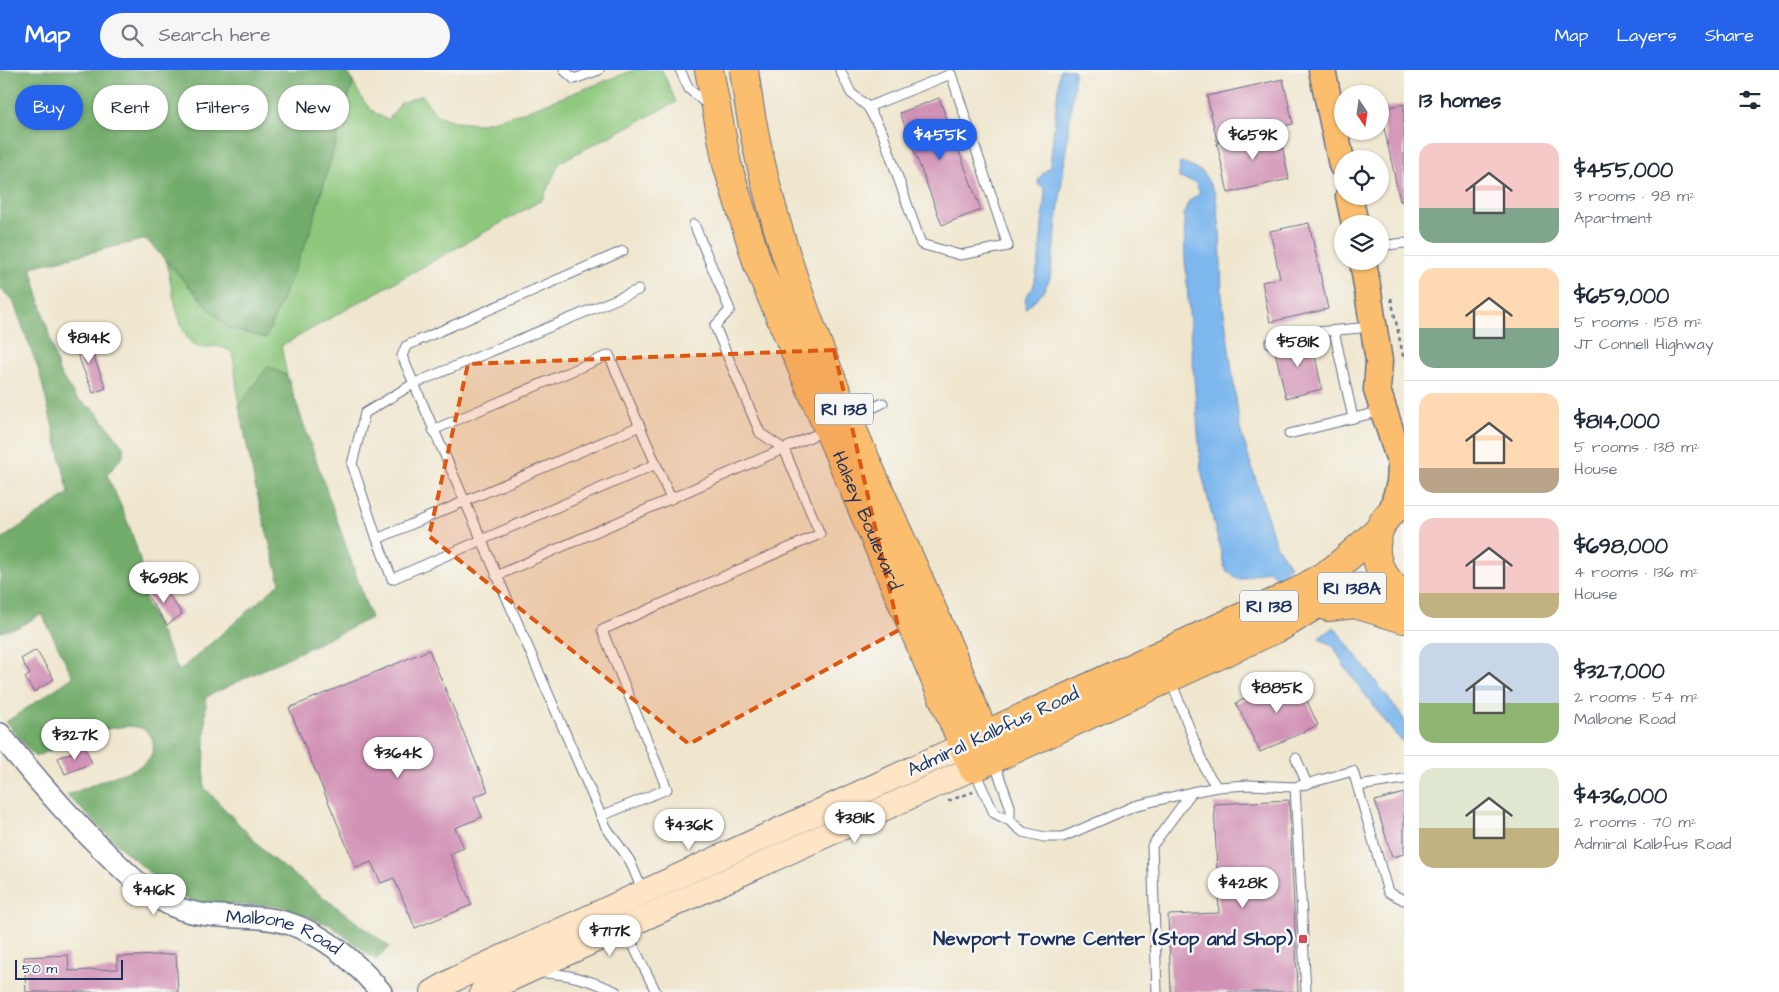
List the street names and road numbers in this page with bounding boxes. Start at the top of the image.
road number: RI 138 [815,394,873,424]
street label: Halsey Boulevard [825,447,909,594]
road number: RI 138A [1318,572,1386,604]
road number: RI 138 [1240,590,1298,622]
street label: Admiral Kalbfus Road [903,680,1084,784]
street label: Malbone Road [225,903,347,962]

